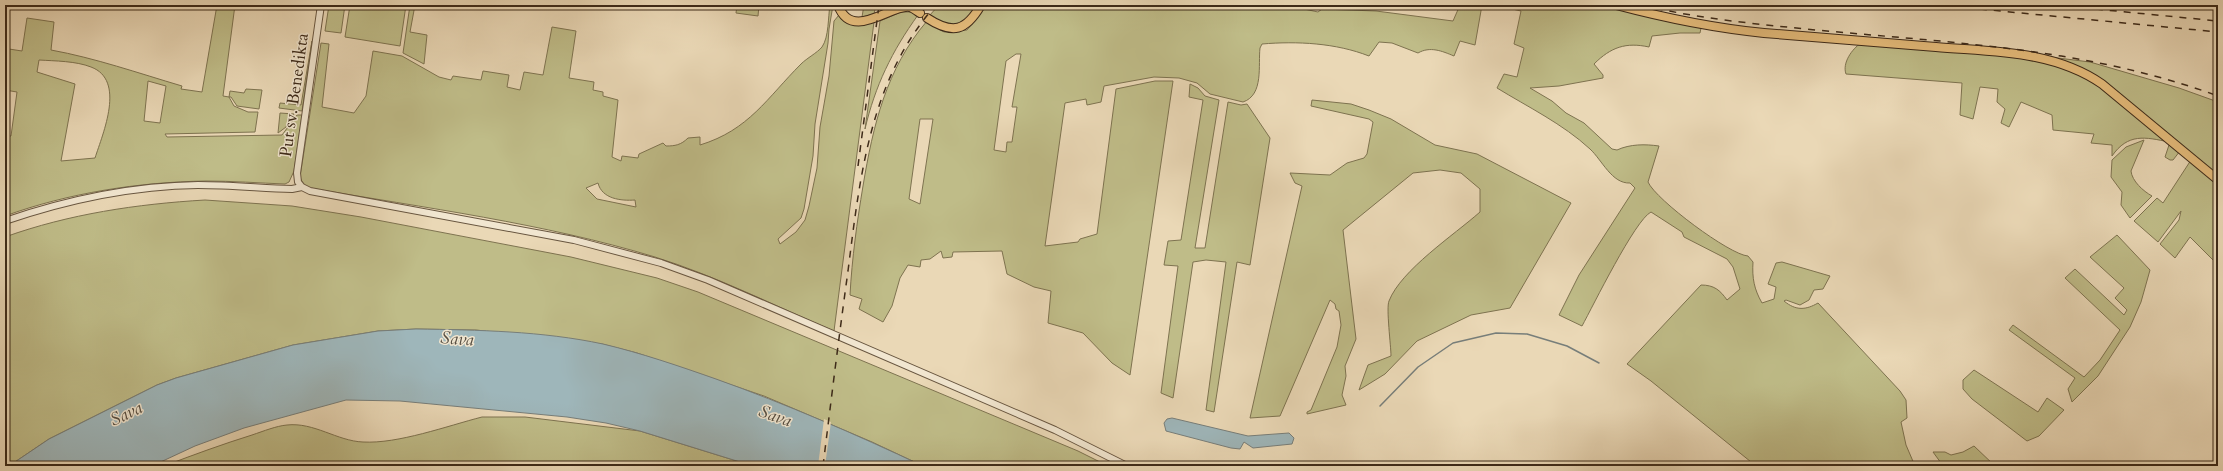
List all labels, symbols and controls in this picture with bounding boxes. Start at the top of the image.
street label: Put sv. Benedikta [274,31,314,158]
water label: Sava [439,325,475,353]
water label: Sava [106,395,146,433]
water label: Sava [755,399,795,433]

